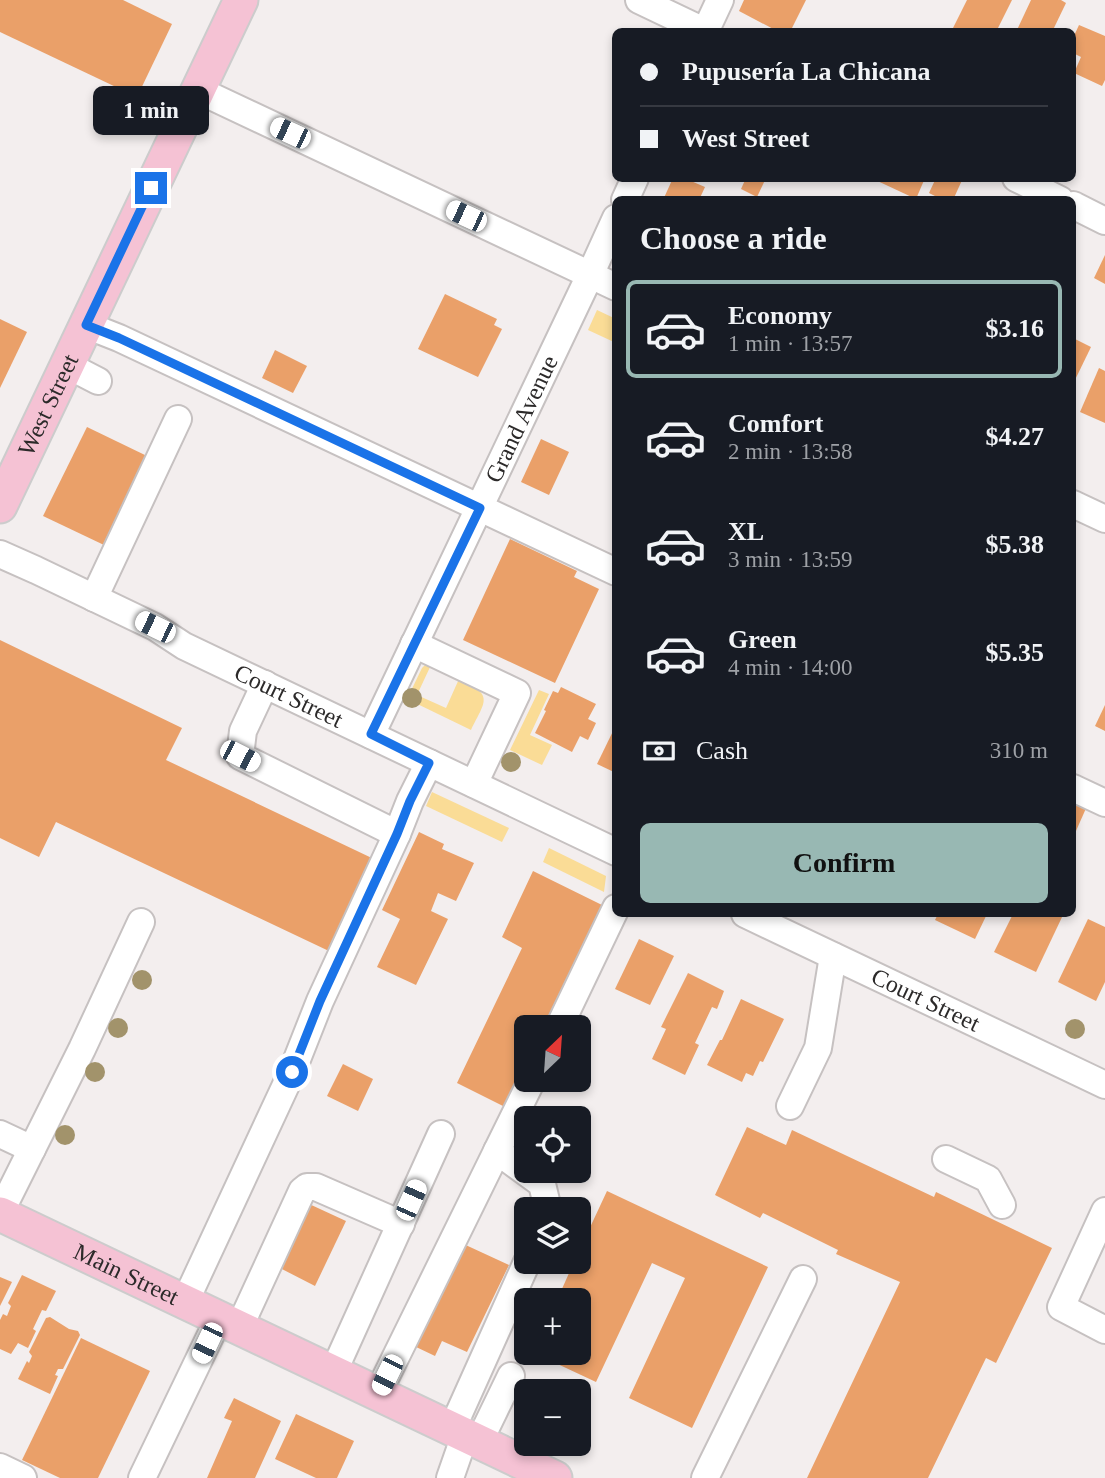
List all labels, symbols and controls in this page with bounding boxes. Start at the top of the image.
text: Pupusería La Chicana [682,57,931,86]
callout: 1 min [93,86,209,136]
text: 1 min [123,98,179,123]
car [267,115,314,151]
text: West Street [682,124,809,153]
route end [135,172,167,204]
car [443,198,490,234]
text: Choose a ride [640,220,827,256]
icon: car [644,298,707,361]
text: Economy [728,301,832,330]
text: $3.16 [986,314,1044,343]
text: 1 min · 13:57 [728,331,853,356]
street label: West Street [13,350,84,460]
street label: Grand Avenue [480,351,563,487]
icon: car [644,406,707,469]
text: Comfort [728,409,823,438]
text: $4.27 [986,422,1044,451]
text: 2 min · 13:58 [728,439,853,464]
icon: car [644,514,707,577]
text: XL [728,517,764,546]
text: $5.38 [986,530,1044,559]
text: 3 min · 13:59 [728,547,853,572]
car [132,608,179,646]
icon: car [644,622,707,685]
text: Green [728,625,797,654]
text: $5.35 [986,638,1044,667]
text: 4 min · 14:00 [728,655,853,680]
street label: Court Street [230,659,347,733]
icon: cash [640,732,678,770]
text: Cash [696,736,748,765]
car [217,737,264,775]
text: 310 m [990,738,1048,763]
button: Confirm [640,823,1048,903]
street label: Court Street [867,963,984,1037]
north arrow [514,1015,592,1092]
map controls [514,1015,591,1456]
route start [276,1056,308,1088]
button: locate [514,1106,591,1183]
car [393,1177,430,1223]
button: layers [514,1197,591,1274]
street label: Main Street [70,1238,183,1310]
button: + [514,1288,591,1365]
car [189,1320,226,1366]
car [369,1352,406,1398]
button: − [514,1379,591,1456]

